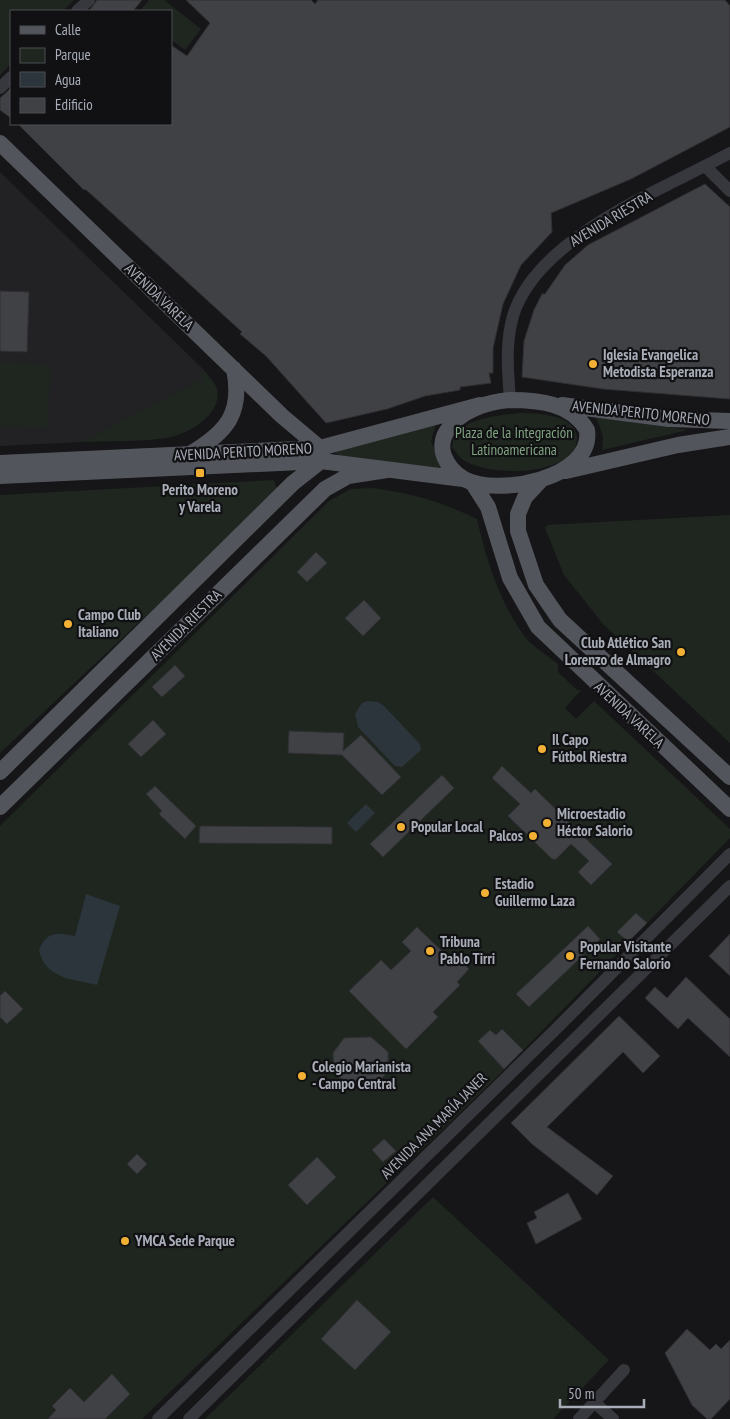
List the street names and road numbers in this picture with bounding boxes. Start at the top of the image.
street label: AVENIDA RIESTRA [566,186,656,251]
street label: AVENIDA VARELA [121,259,199,335]
street label: AVENIDA PERITO MORENO [571,396,711,429]
street label: AVENIDA PERITO MORENO [174,438,312,465]
street label: AVENIDA RIESTRA [146,584,226,664]
street label: AVENIDA VARELA [590,677,669,753]
street label: AVENIDA ANA MARÍA JANER [376,1068,491,1183]

